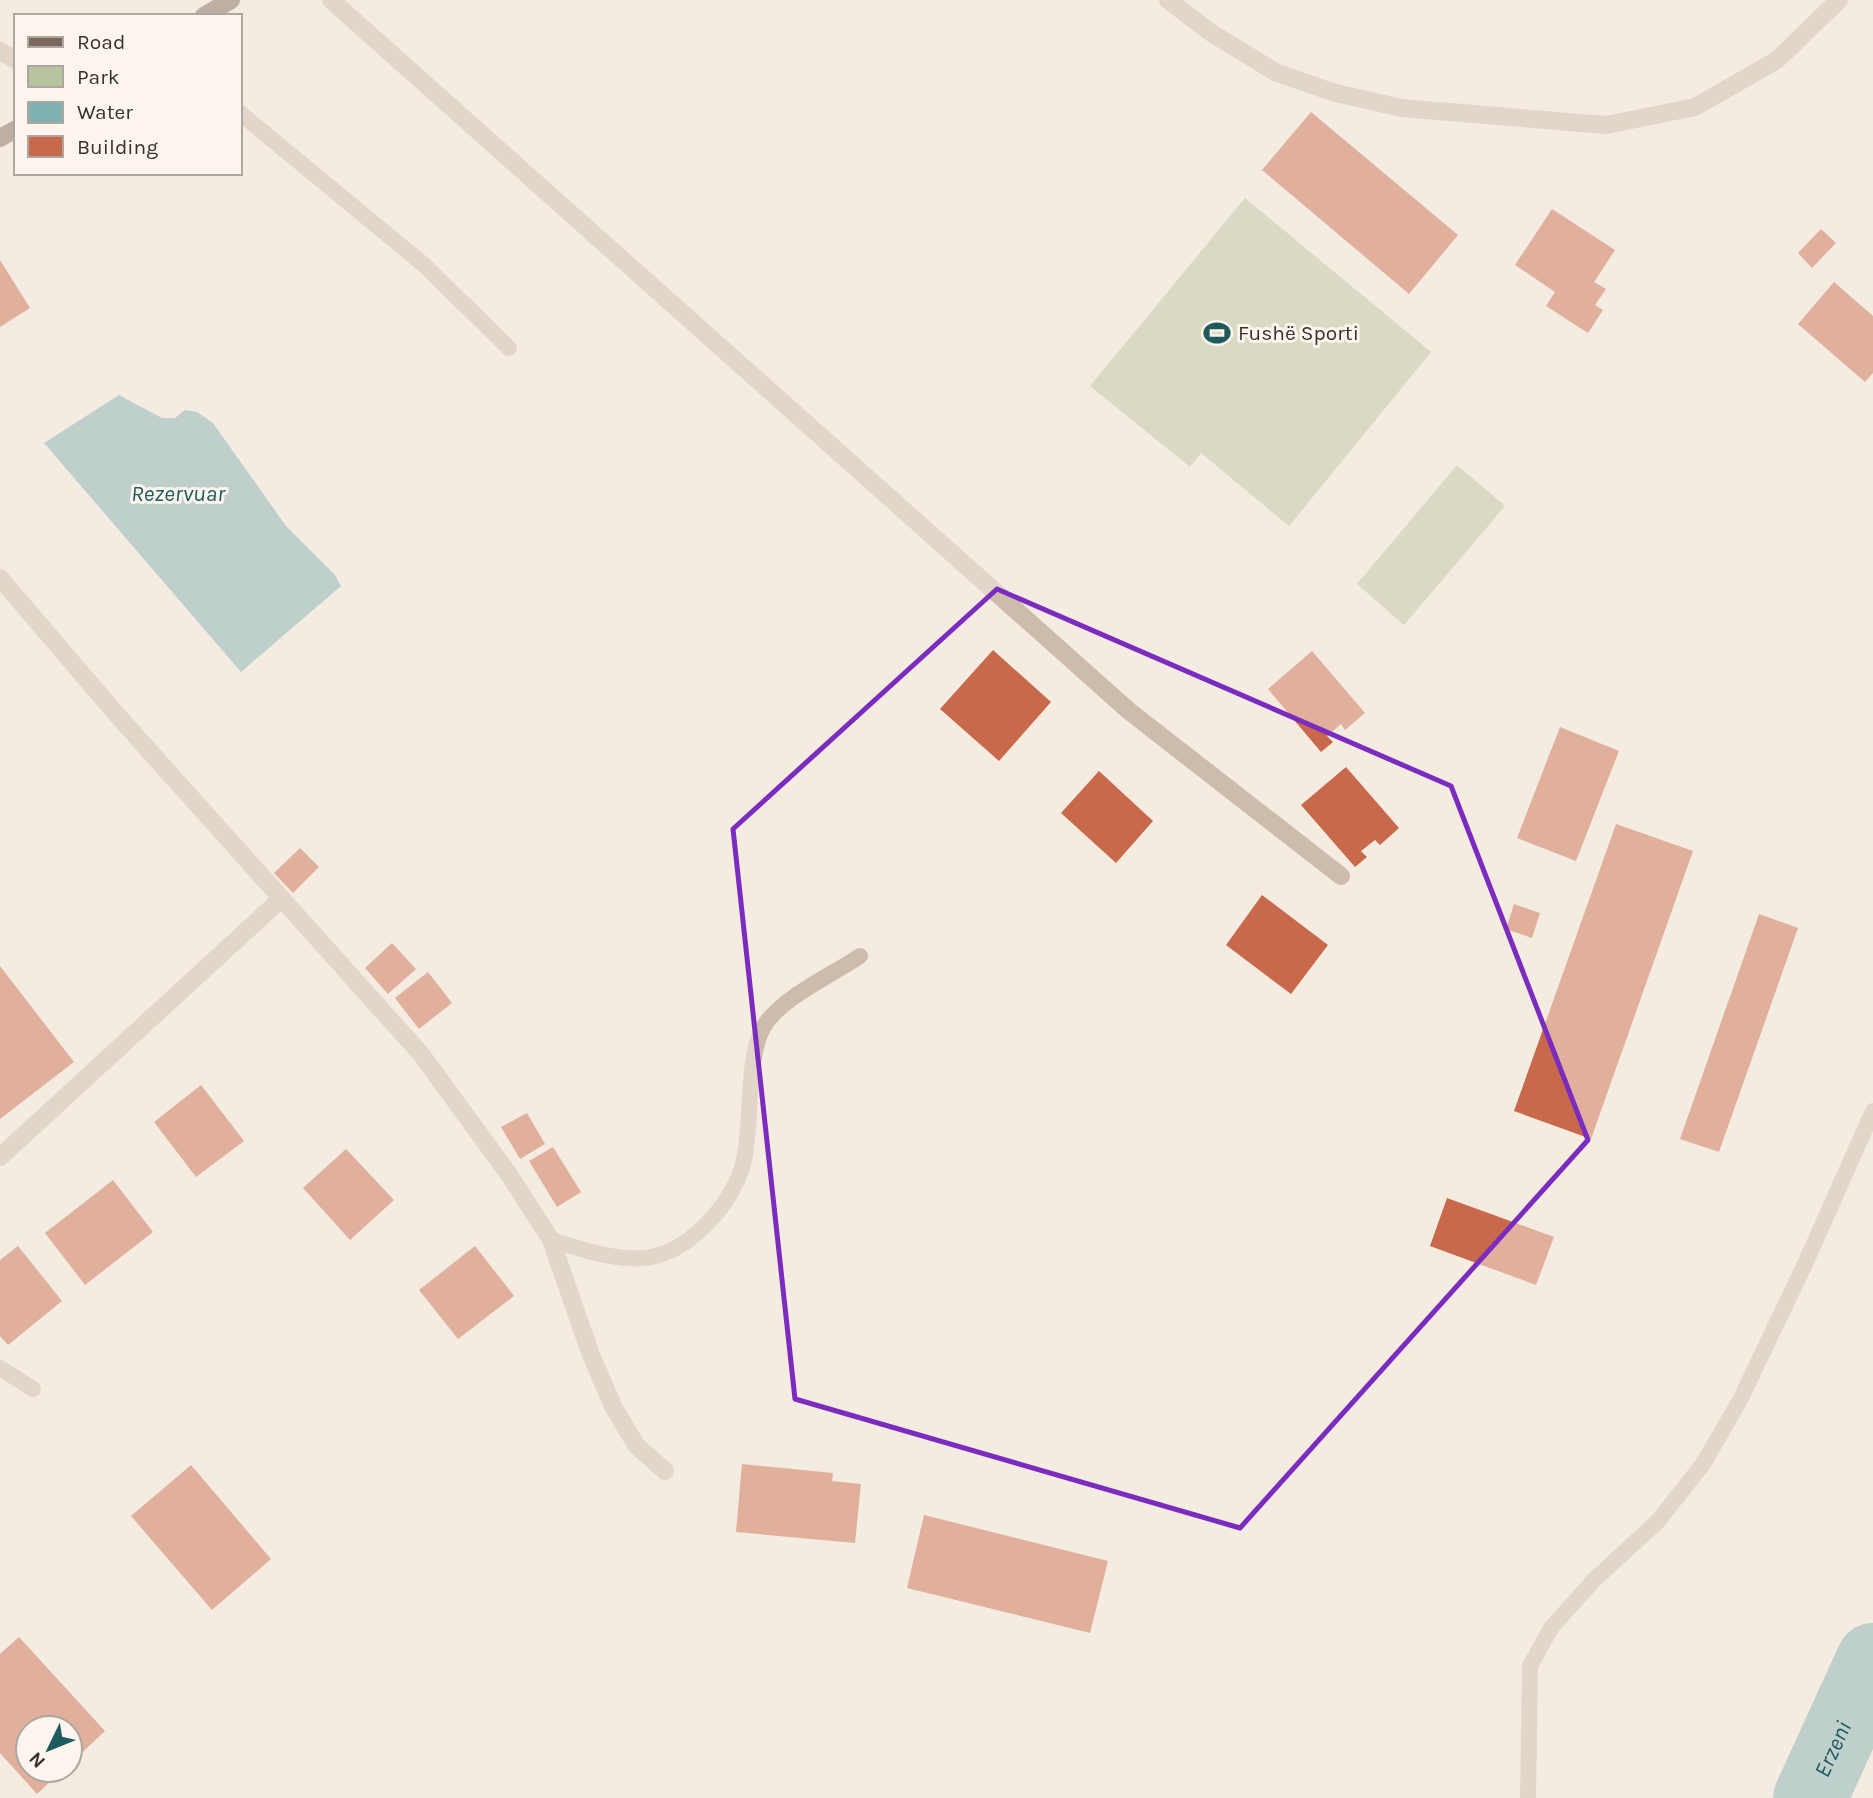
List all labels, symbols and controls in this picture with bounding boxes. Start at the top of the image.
legend [14,14,242,175]
text: Road [77,30,125,54]
text: Park [77,65,120,89]
text: Water [77,100,133,124]
text: Building [77,135,158,159]
sports icon: Fushë Sporti [1202,318,1232,348]
place label: Fushë Sporti [1238,321,1359,345]
water label: Rezervuar [131,480,226,507]
north arrow [14,1714,84,1784]
water label: Erzeni [1808,1717,1857,1781]
text: N [25,1747,50,1772]

